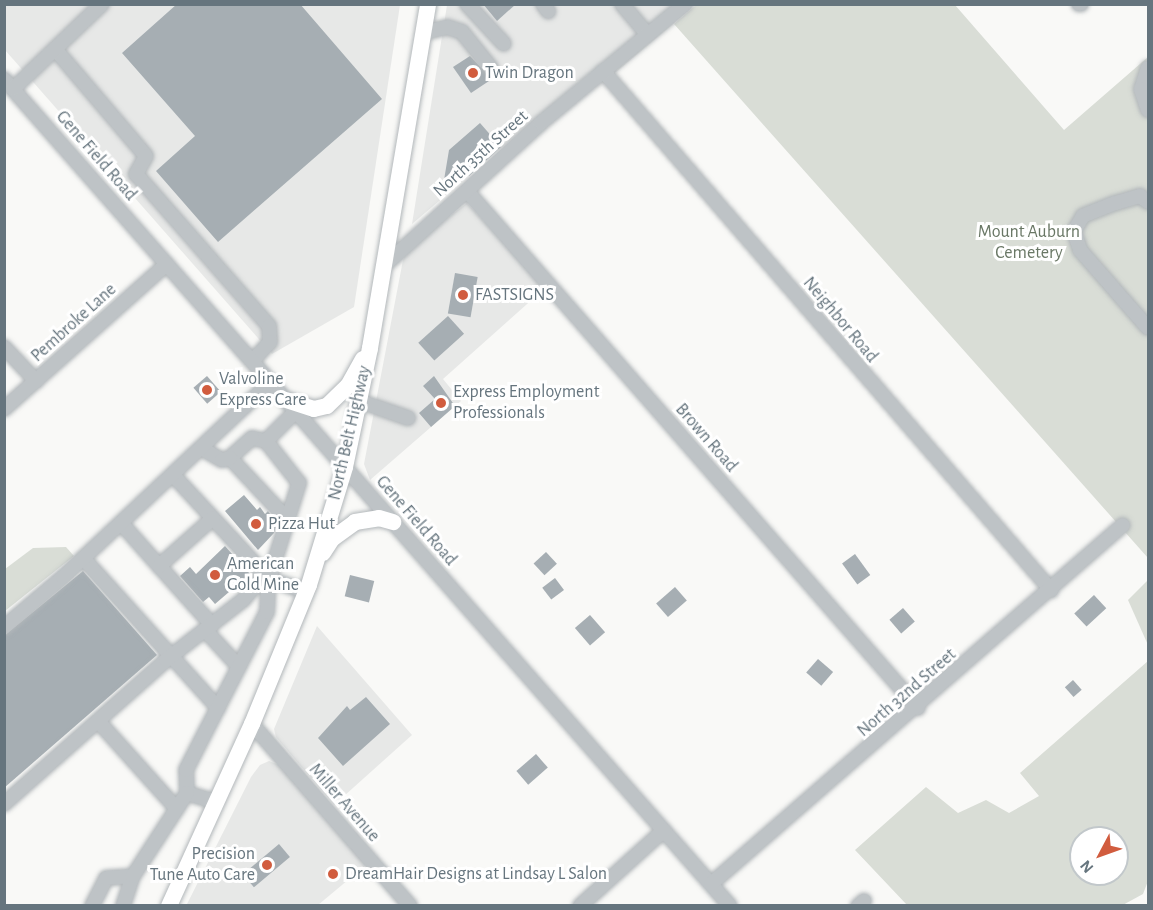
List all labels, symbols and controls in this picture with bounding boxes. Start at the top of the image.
place label: Twin Dragon [485,62,574,84]
marker: Twin Dragon [466,66,480,80]
street label: North 35th Street [429,106,533,202]
street label: Gene Field Road [51,107,141,205]
park label: Mount Auburn Cemetery [978,222,1080,264]
street label: Neighbor Road [798,273,882,367]
street label: Pembroke Lane [27,279,121,367]
place label: FASTSIGNS [475,284,554,306]
marker: FASTSIGNS [456,288,470,302]
street label: North Belt Highway [324,364,376,502]
place label: Valvoline Express Care [219,369,306,412]
place label: Express Employment Professionals [453,382,599,424]
marker: Valvoline Express Care [200,383,214,397]
marker: Express Employment Professionals [434,396,448,410]
street label: Brown Road [670,399,742,477]
street label: Gene Field Road [371,472,461,570]
place label: Pizza Hut [268,513,335,535]
marker: Pizza Hut [249,517,263,531]
place label: American Gold Mine [227,554,299,596]
marker: American Gold Mine [208,568,222,582]
street label: North 32nd Street [853,644,961,742]
street label: Miller Avenue [304,759,384,847]
north arrow [1069,826,1129,886]
place label: Precision Tune Auto Care [150,844,255,886]
text: N [1077,857,1097,876]
marker: Precision Tune Auto Care [260,858,274,872]
place label: DreamHair Designs at Lindsay L Salon [345,863,607,885]
marker: DreamHair Designs at Lindsay L Salon [326,867,340,881]

